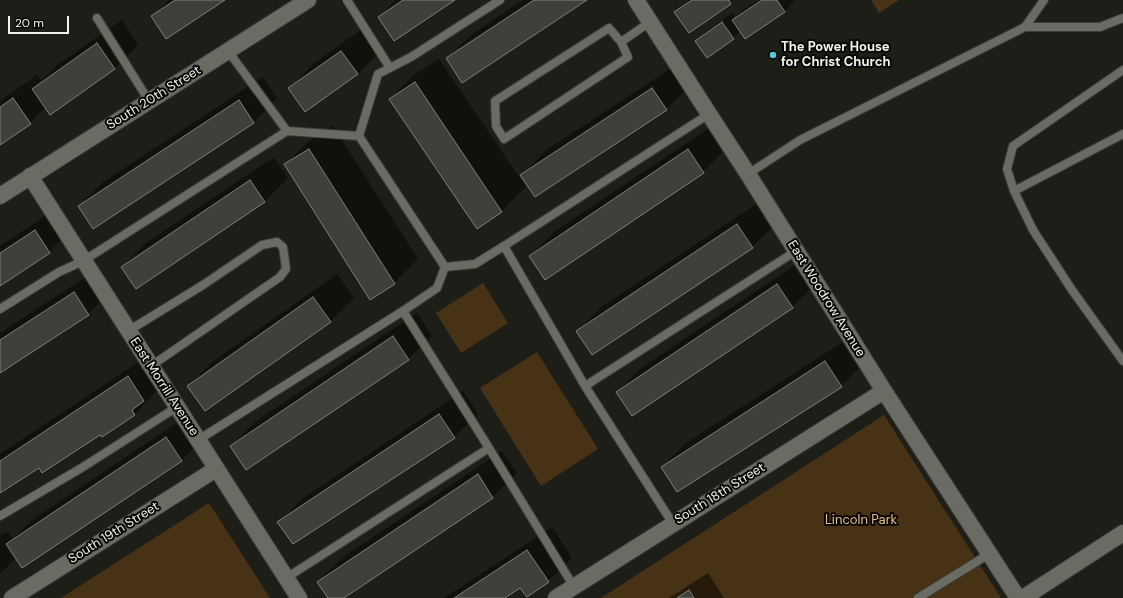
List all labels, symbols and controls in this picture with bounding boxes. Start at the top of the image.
scale bar [10,8,71,34]
text: 20 m [15,15,44,31]
place label: The Power House for Christ Church [781,40,891,71]
marker: The Power House for Christ Church [768,50,778,60]
street label: South 20th Street [104,63,204,133]
street label: East Woodrow Avenue [784,238,868,360]
street label: East Morrill Avenue [126,335,202,439]
street label: South 18th Street [672,460,768,528]
street label: South 19th Street [66,499,162,567]
park label: Lincoln Park [825,513,897,529]

